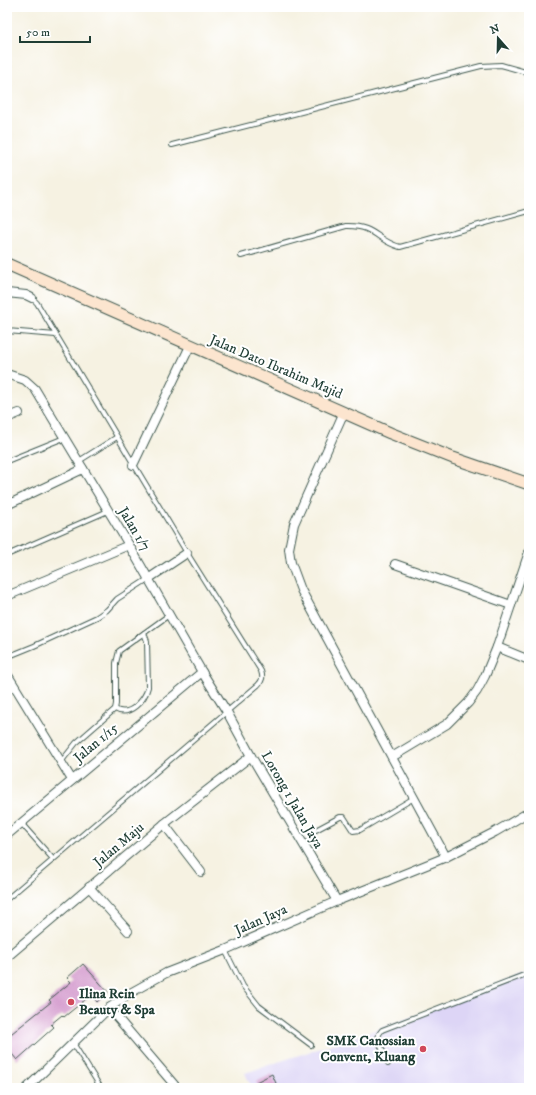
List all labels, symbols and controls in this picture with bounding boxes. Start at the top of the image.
scale bar [20,18,90,44]
north arrow [478,18,518,58]
text: N [488,21,502,38]
text: 50 m [26,25,50,40]
street label: Jalan Dato Ibrahim Majid [205,330,345,403]
street label: Jalan 1/7 [113,502,154,554]
street label: Jalan 1/15 [69,719,122,768]
street label: Lorong 1 Jalan Jaya [257,748,327,852]
street label: Jalan Maju [88,818,148,873]
street label: Jalan Jaya [230,900,290,940]
place label: Ilina Rein Beauty & Spa [79,985,156,1019]
marker: Ilina Rein Beauty & Spa [66,997,76,1007]
place label: SMK Canossian Convent, Kluang [320,1032,416,1066]
marker: SMK Canossian Convent, Kluang [418,1044,428,1054]

